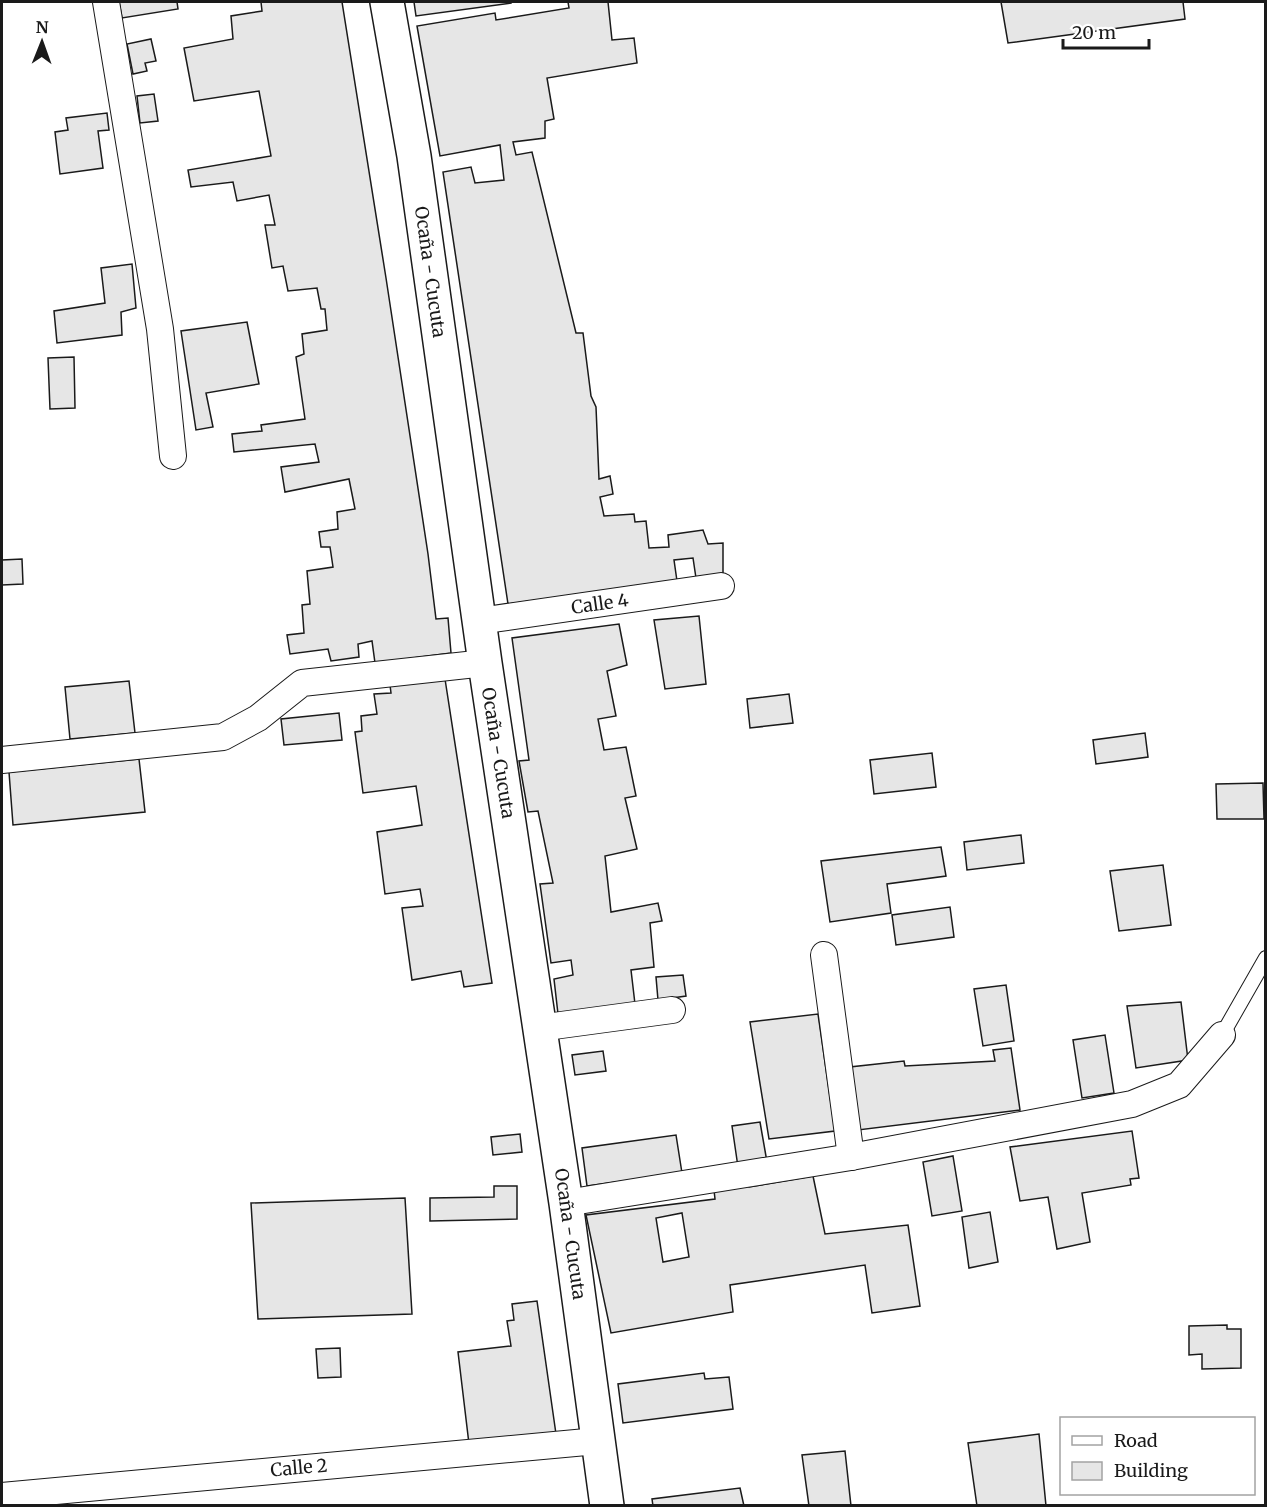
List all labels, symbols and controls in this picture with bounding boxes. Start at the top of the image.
north arrow [12,12,72,72]
scale bar [1063,12,1148,50]
text: N [36,17,49,37]
text: 20 m [1072,21,1116,44]
street label: Ocaña - Cucuta [410,205,451,339]
street label: Calle 4 [570,588,630,619]
street label: Ocaña - Cucuta [477,686,520,820]
street label: Ocaña - Cucuta [550,1167,591,1301]
legend [1060,1417,1255,1495]
text: Road [1114,1429,1158,1452]
street label: Calle 2 [269,1454,328,1481]
text: Building [1114,1459,1188,1482]

